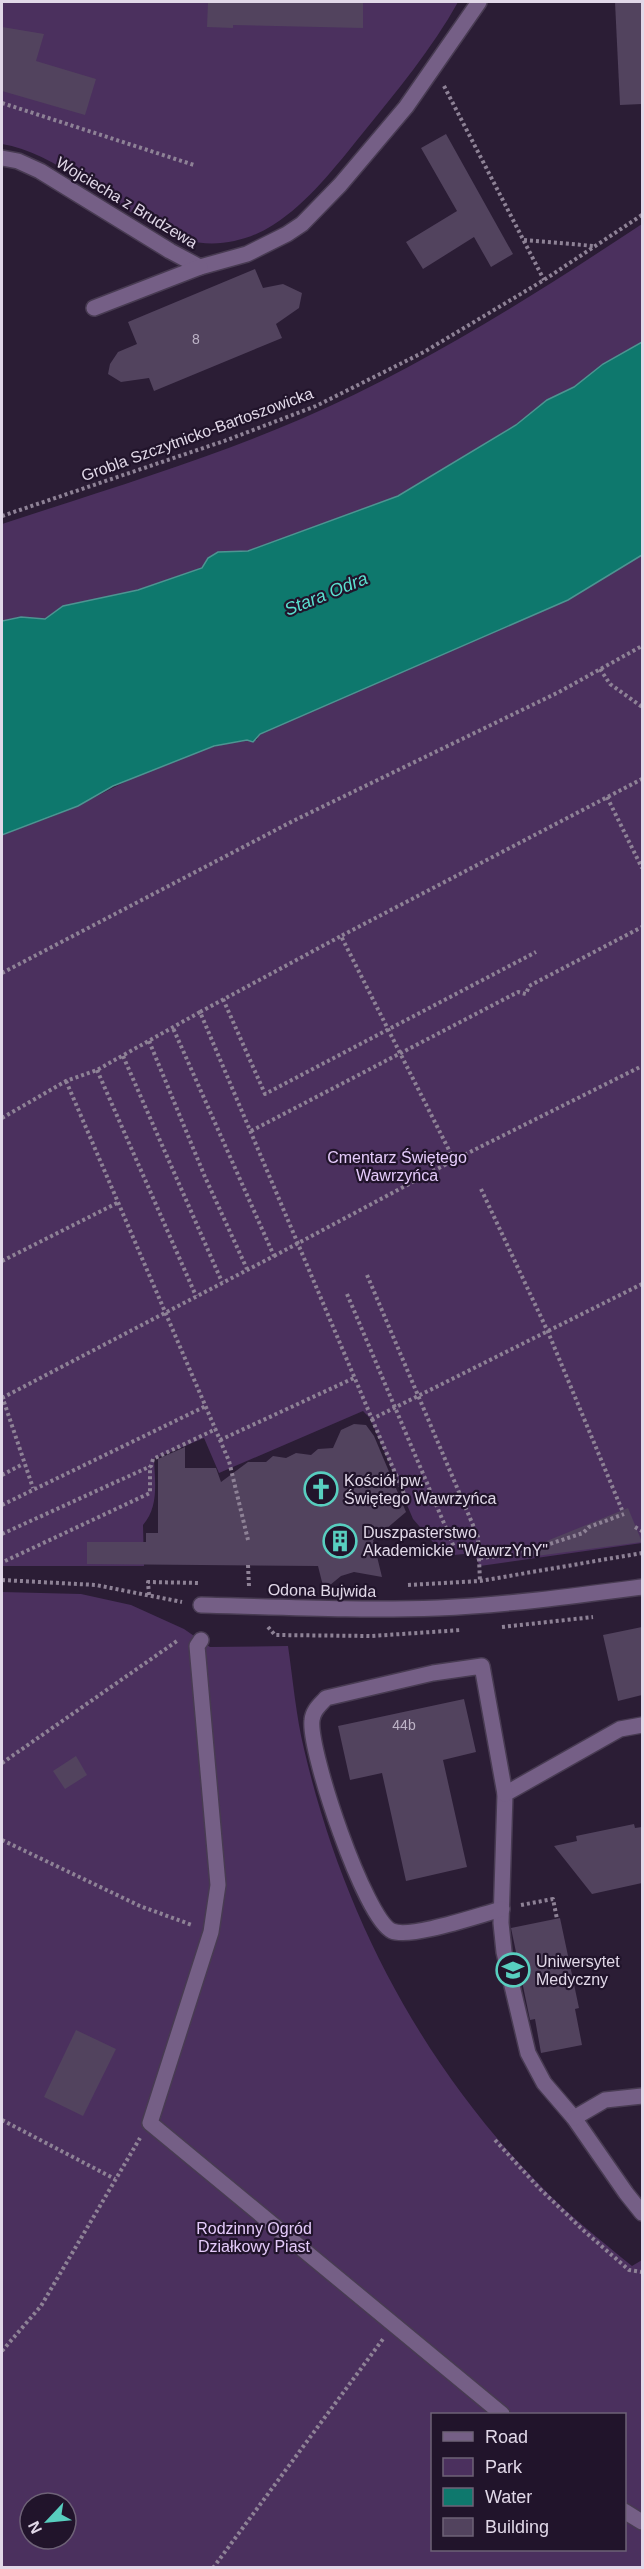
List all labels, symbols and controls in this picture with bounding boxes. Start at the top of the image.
street label: Wojciecha z Brudzewa [53,154,200,251]
house number: 8 [192,331,200,347]
street label: Grobla Szczytnicko-Bartoszowicka [79,384,315,484]
water label: Stara Odra [281,568,371,620]
park label: Cmentarz Świętego Wawrzyńca [327,1148,467,1184]
church icon: Kościół pw. Świętego Wawrzyńca [303,1471,339,1507]
place label: Kościół pw. Świętego Wawrzyńca [344,1472,496,1507]
building icon: Duszpasterstwo Akademickie "WawrzYnY" [322,1523,358,1559]
place label: Duszpasterstwo Akademickie "WawrzYnY" [363,1524,548,1559]
street label: Odona Bujwida [268,1581,376,1600]
house number: 44b [392,1717,416,1733]
school or university icon: Uniwersytet Medyczny [495,1952,531,1988]
place label: Uniwersytet Medyczny [536,1953,620,1988]
park label: Rodzinny Ogród Działkowy Piast [196,2220,312,2255]
legend [431,2413,626,2551]
text: Road [485,2427,528,2447]
text: Park [485,2457,523,2477]
text: Water [485,2487,532,2507]
north arrow [18,2491,78,2551]
text: Building [485,2517,549,2537]
text: N [25,2518,45,2536]

